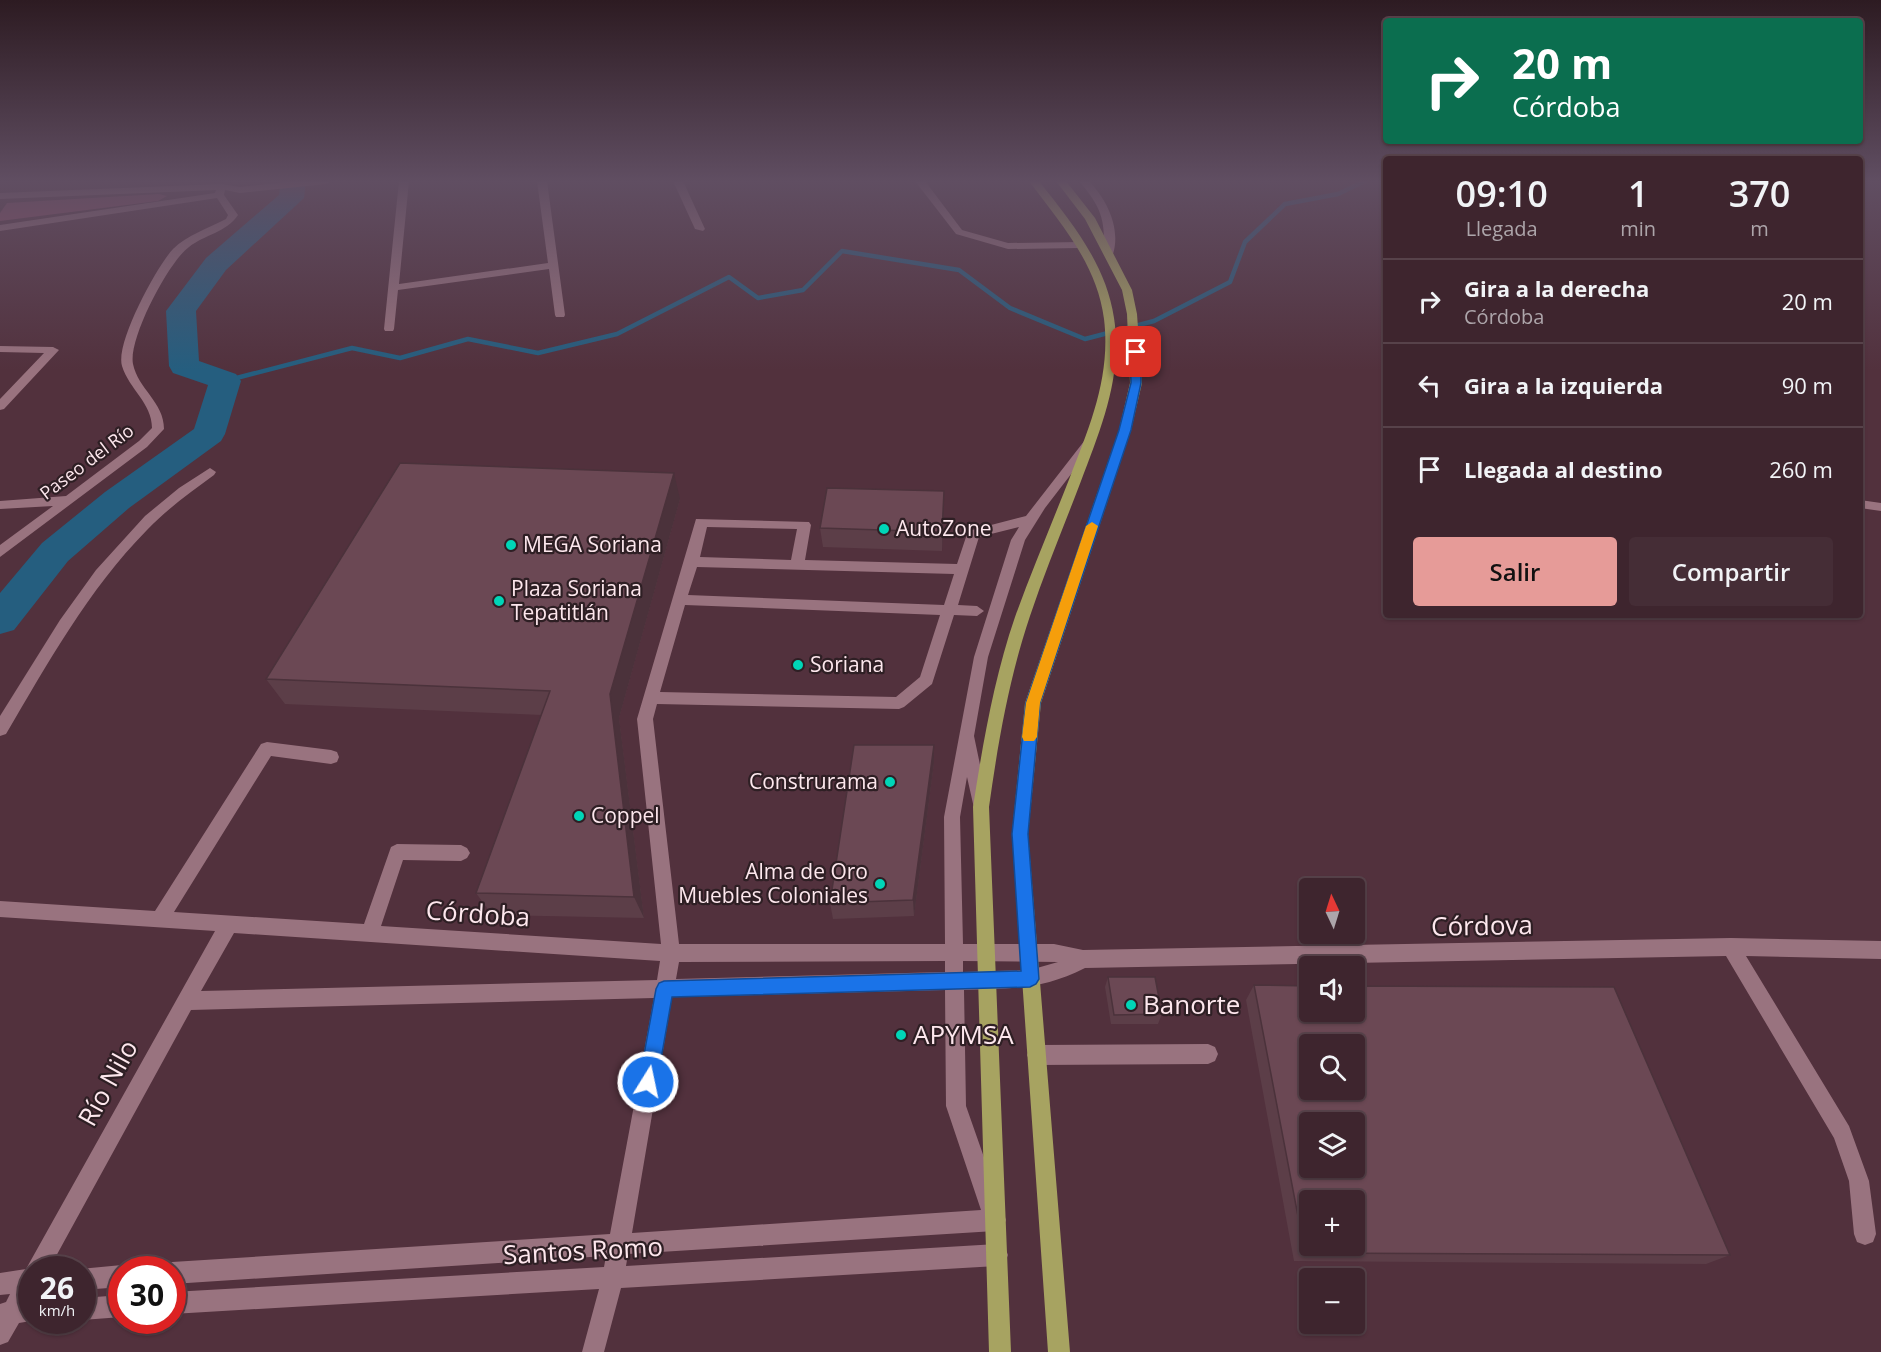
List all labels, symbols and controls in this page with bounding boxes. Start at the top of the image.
text: 20 m [1512,34,1612,91]
icon: right [1413,42,1491,120]
text: Córdoba [1512,88,1621,125]
text: 09:10 [1456,169,1548,218]
text: 1 [1628,169,1649,218]
text: 370 [1729,169,1790,218]
text: Llegada [1466,215,1538,242]
text: min [1620,215,1656,242]
text: m [1750,215,1769,242]
text: Gira a la derecha [1464,273,1649,303]
icon: right [1413,285,1446,318]
text: 20 m [1782,286,1833,316]
text: Córdoba [1464,303,1544,330]
pin [1110,326,1161,377]
icon: arrive [1119,335,1152,368]
icon: left [1413,369,1446,402]
text: Gira a la izquierda [1464,370,1663,400]
text: 90 m [1782,370,1833,400]
street label: Paseo del Río [35,418,138,504]
icon: arrive [1413,453,1446,486]
text: Llegada al destino [1464,454,1663,484]
text: 260 m [1769,454,1833,484]
place label: AutoZone [896,514,992,542]
marker: AutoZone [877,522,891,536]
place label: MEGA Soriana [523,530,662,558]
button: Salir [1413,537,1617,606]
button: Compartir [1629,537,1833,606]
marker: MEGA Soriana [504,538,518,552]
place label: Plaza Soriana Tepatitlán [511,574,642,626]
marker: Plaza Soriana Tepatitlán [492,594,506,608]
place label: Soriana [810,650,884,678]
marker: Soriana [791,658,805,672]
place label: Construrama [749,767,878,795]
marker: Construrama [883,775,897,789]
place label: Coppel [591,801,660,829]
marker: Coppel [572,809,586,823]
place label: Alma de Oro Muebles Coloniales [678,857,868,909]
marker: Alma de Oro Muebles Coloniales [873,877,887,891]
north arrow [1299,878,1365,944]
map controls [1299,878,1365,1334]
street label: Córdoba [425,891,531,935]
street label: Córdova [1431,906,1533,944]
button: sound [1299,956,1365,1022]
place label: Banorte [1143,986,1240,1022]
marker: Banorte [1124,998,1138,1012]
place label: APYMSA [913,1016,1014,1052]
marker: APYMSA [894,1028,908,1042]
street label: Río Nilo [69,1033,145,1132]
button: search [1299,1034,1365,1100]
position arrow [616,1050,680,1114]
button: layers [1299,1112,1365,1178]
button: + [1299,1190,1365,1256]
street label: Santos Romo [502,1228,664,1272]
speed limit sign: 30 [108,1256,186,1334]
text: 26 [40,1267,74,1308]
button: − [1299,1268,1365,1334]
text: km/h [39,1300,75,1320]

